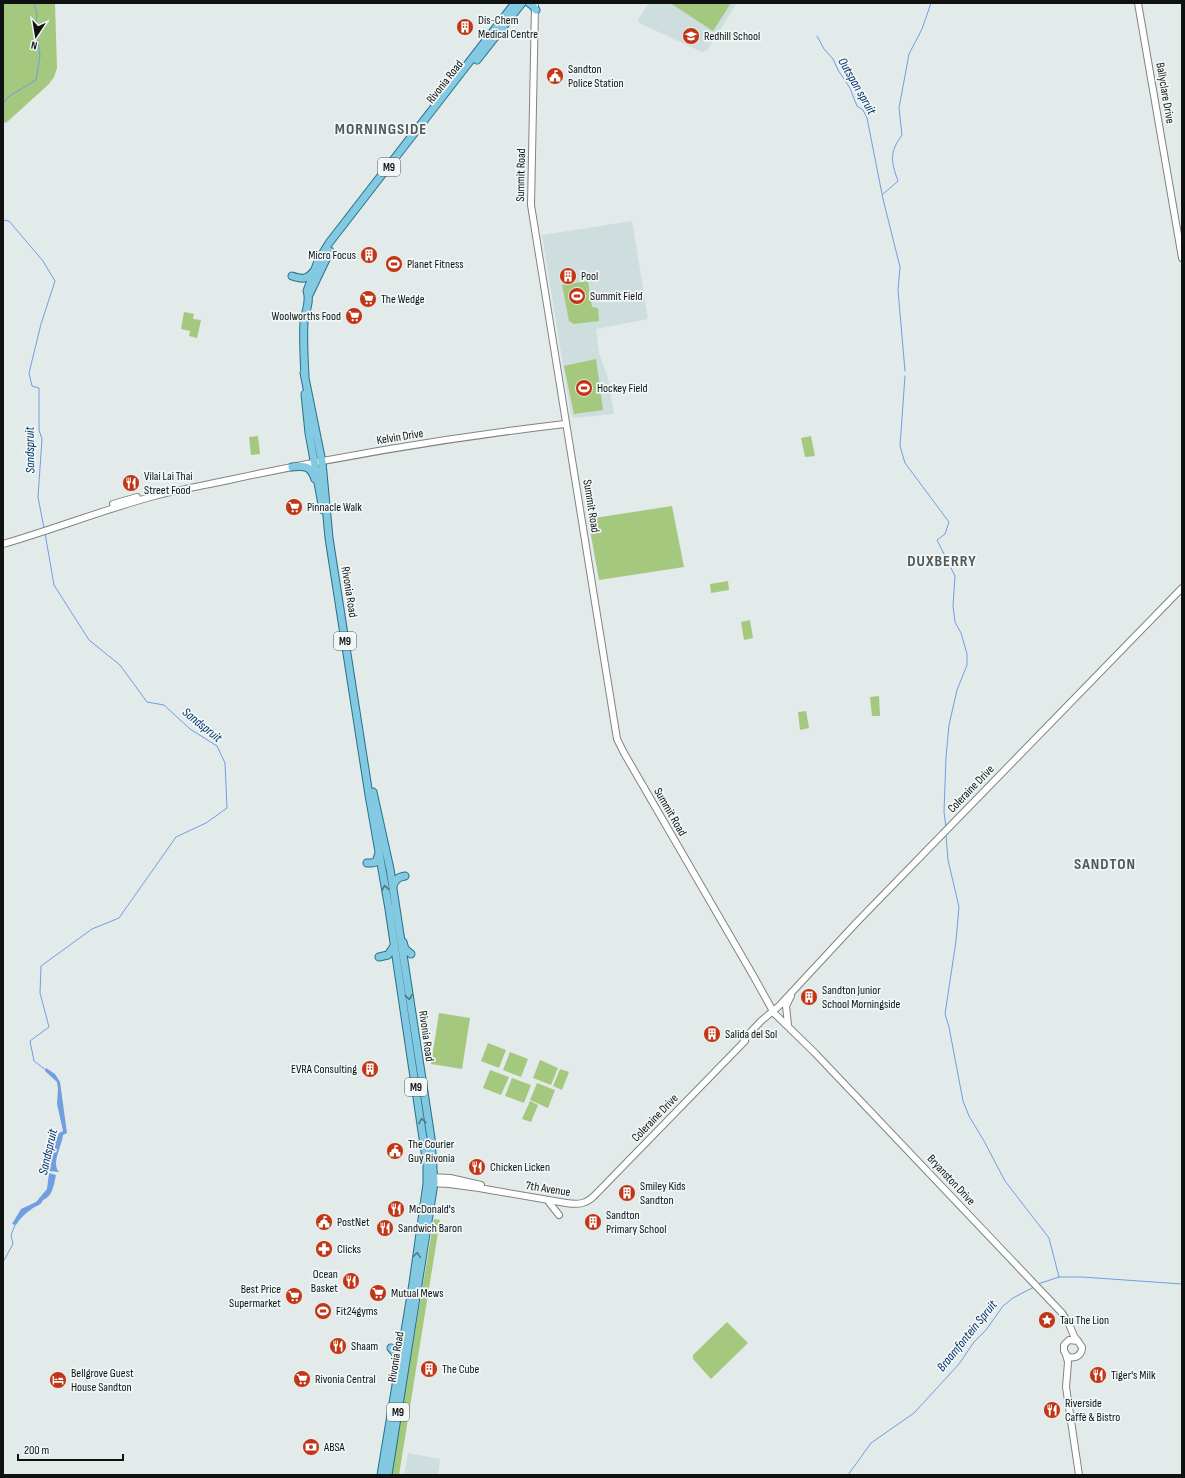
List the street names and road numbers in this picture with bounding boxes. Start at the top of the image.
street label: Rivonia Road [423,57,467,107]
street label: Ballyclare Drive [1152,61,1178,125]
street label: Summit Road [513,148,529,202]
road number: M9 [378,158,400,176]
street label: Kelvin Drive [376,426,425,448]
street label: Summit Road [579,478,603,534]
street label: Rivonia Road [338,566,360,618]
road number: M9 [334,632,356,650]
street label: Coleraine Drive [945,762,998,816]
street label: Summit Road [650,785,690,839]
street label: Rivonia Road [415,1010,437,1062]
road number: M9 [405,1078,427,1096]
street label: Coleraine Drive [629,1091,682,1145]
street label: Bryanston Drive [924,1152,978,1209]
street label: 7th Avenue [525,1178,572,1200]
street label: Rivonia Road [385,1331,407,1383]
road number: M9 [387,1403,409,1421]

